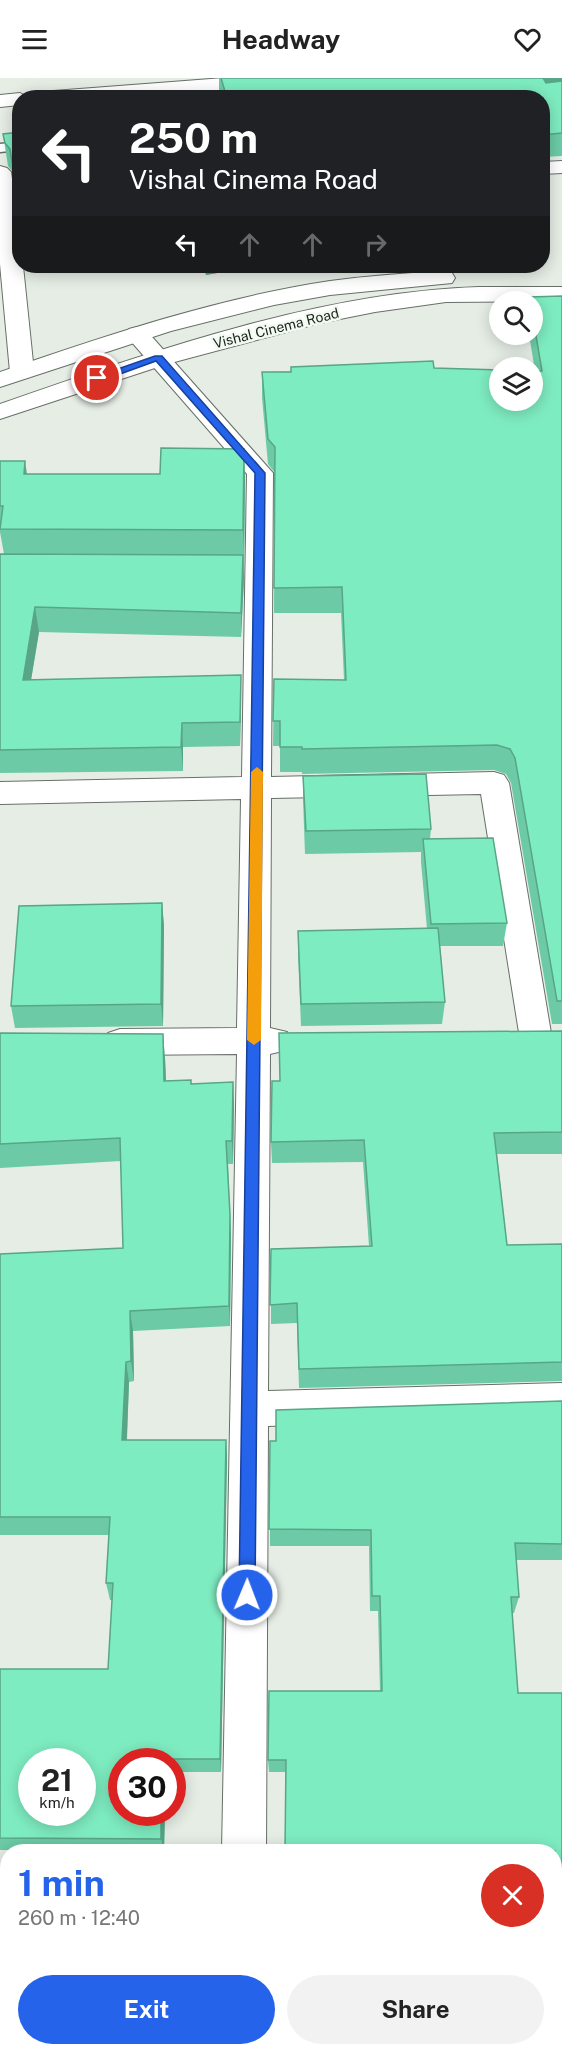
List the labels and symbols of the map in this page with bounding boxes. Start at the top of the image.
street label: Vishal Cinema Road [211,305,341,351]
pin [71,352,122,403]
position arrow [215,1563,279,1627]
speed limit sign: 30 [108,1748,186,1826]

